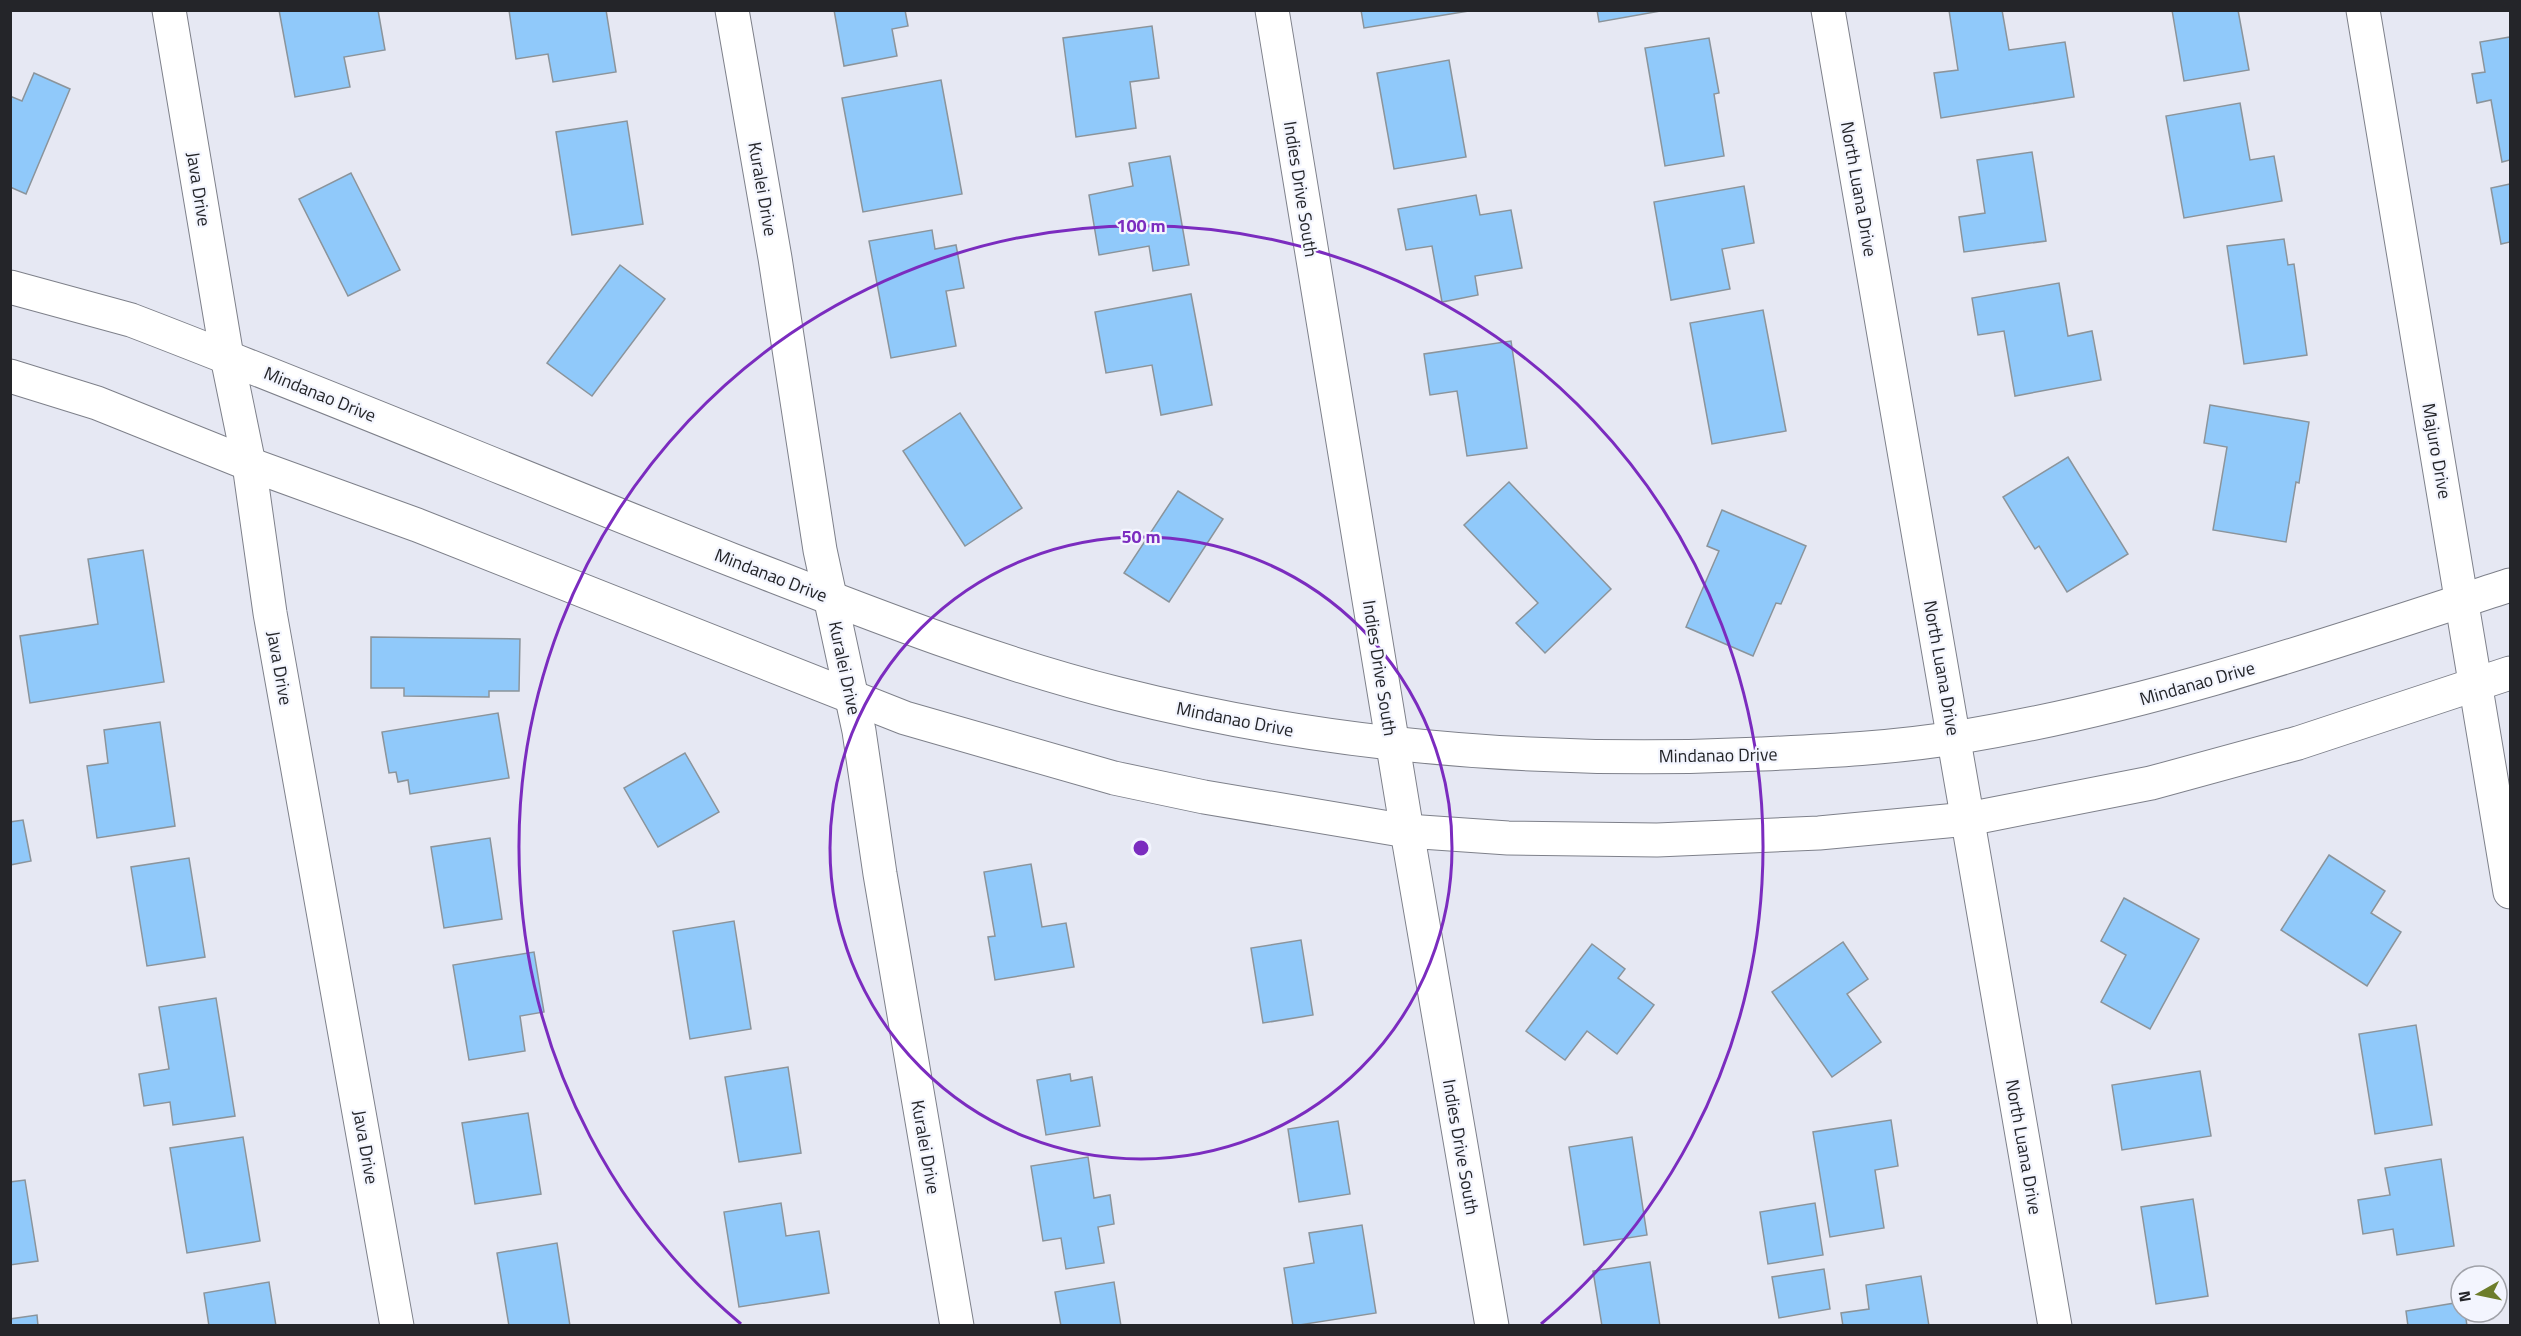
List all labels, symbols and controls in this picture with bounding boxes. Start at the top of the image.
street label: Indies Drive South [1277,119,1325,259]
street label: North Luana Drive [1834,119,1884,259]
street label: Kuralei Drive [741,140,785,238]
street label: Java Drive [180,150,218,228]
text: 100 m [1116,212,1166,239]
street label: Mindanao Drive [260,359,380,429]
street label: Majuro Drive [2415,401,2459,501]
text: 50 m [1121,523,1161,550]
street label: Mindanao Drive [711,541,831,609]
street label: Indies Drive South [1356,598,1404,738]
street label: North Luana Drive [1917,598,1967,738]
street label: Kuralei Drive [822,619,868,717]
street label: Java Drive [260,629,300,707]
street label: Mindanao Drive [2136,654,2258,712]
street label: Mindanao Drive [1174,694,1296,744]
street label: Mindanao Drive [1658,740,1778,770]
centre of rings [1131,838,1151,858]
street label: Indies Drive South [1436,1077,1486,1217]
street label: North Luana Drive [1999,1077,2049,1217]
street label: Kuralei Drive [904,1098,948,1196]
street label: Java Drive [346,1108,386,1186]
north arrow [2449,1264,2509,1324]
text: N [2451,1289,2477,1304]

